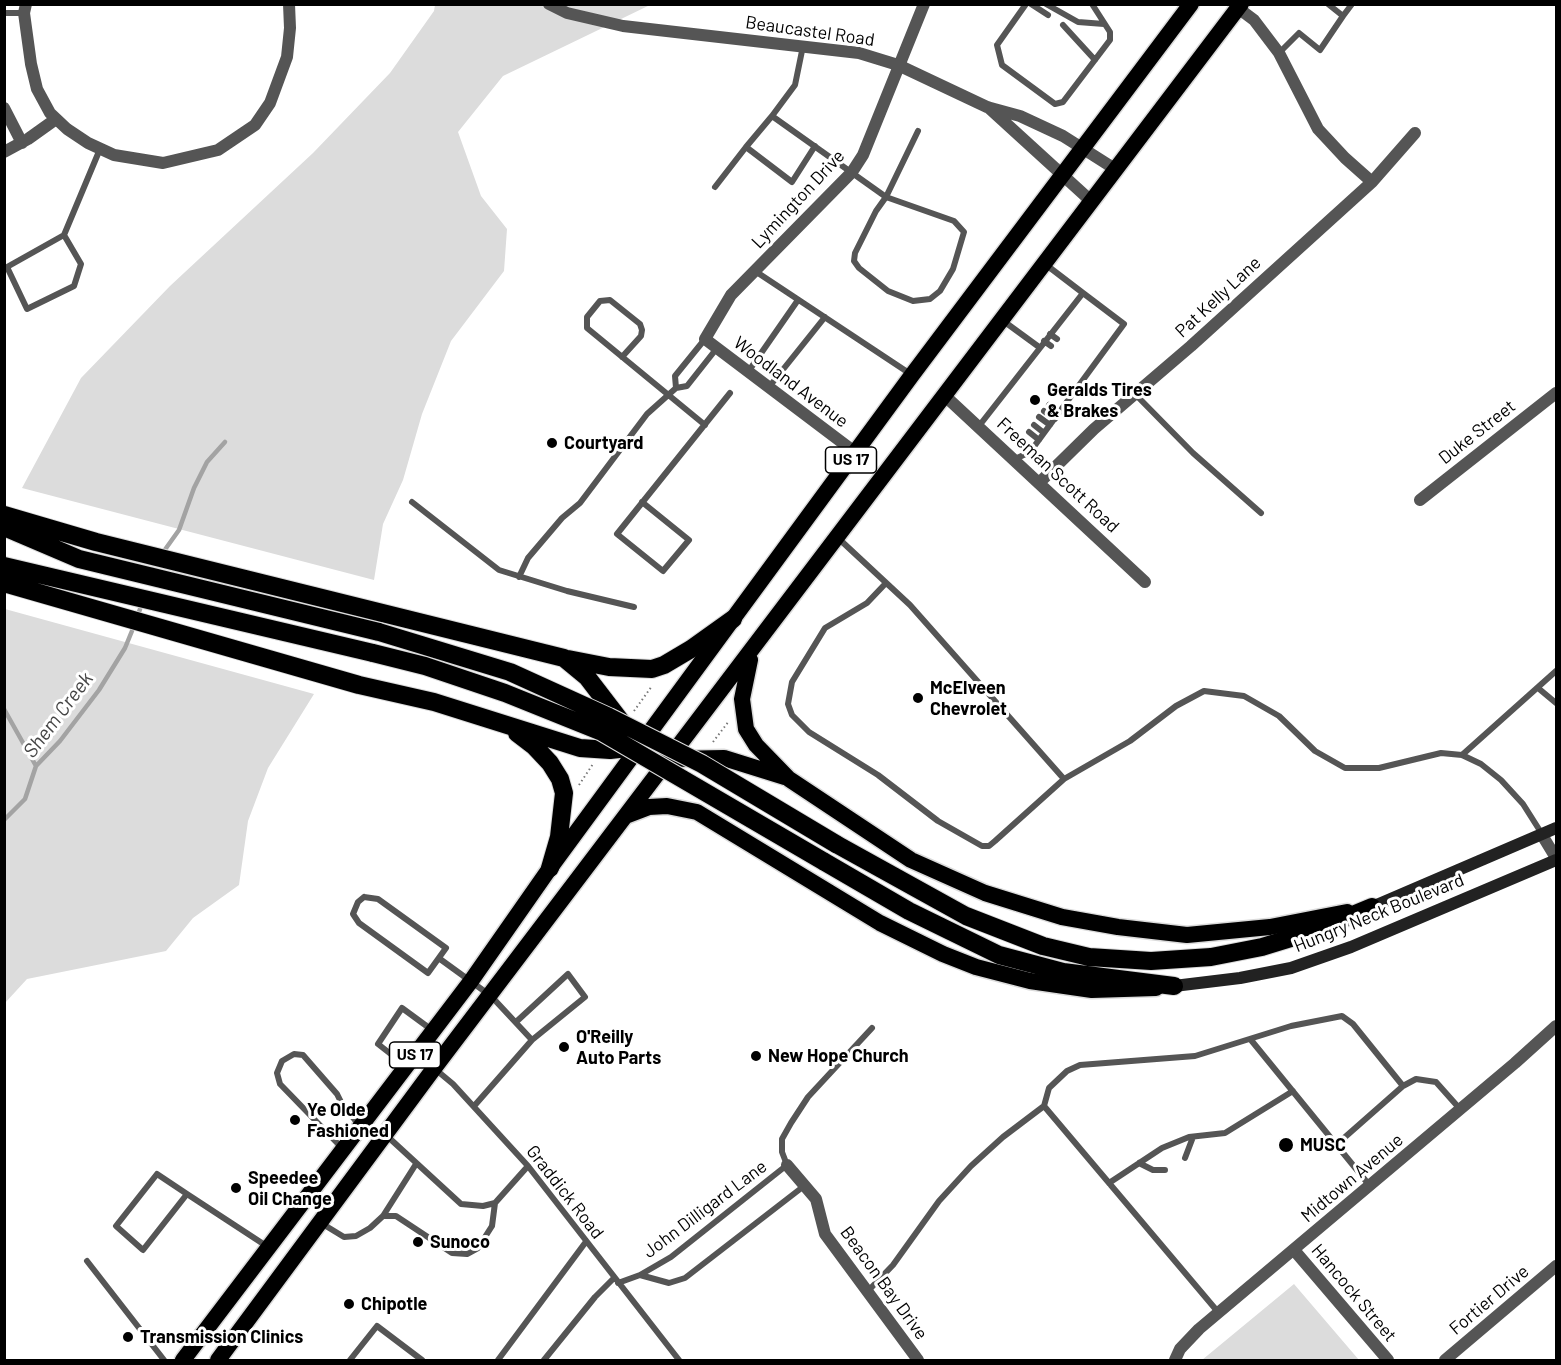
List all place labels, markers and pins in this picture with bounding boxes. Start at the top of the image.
place label: Geralds Tires & Brakes [1047,379,1152,422]
marker: Geralds Tires & Brakes [1028,393,1042,407]
place label: Courtyard [564,432,644,454]
marker: Courtyard [545,436,559,450]
place label: McElveen Chevrolet [930,677,1007,720]
marker: McElveen Chevrolet [911,691,925,705]
place label: O'Reilly Auto Parts [576,1026,661,1068]
marker: O'Reilly Auto Parts [557,1040,571,1054]
place label: New Hope Church [768,1045,909,1067]
marker: New Hope Church [749,1049,763,1063]
place label: Ye Olde Fashioned [307,1099,389,1142]
marker: Ye Olde Fashioned [288,1113,302,1127]
place label: MUSC [1300,1134,1346,1156]
marker: MUSC [1277,1136,1295,1154]
place label: Speedee Oil Change [248,1167,332,1210]
marker: Speedee Oil Change [229,1181,243,1195]
place label: Sunoco [430,1231,490,1253]
marker: Sunoco [411,1235,425,1249]
place label: Chipotle [361,1293,427,1315]
marker: Chipotle [342,1297,356,1311]
place label: Transmission Clinics [140,1326,303,1348]
marker: Transmission Clinics [121,1330,135,1344]

